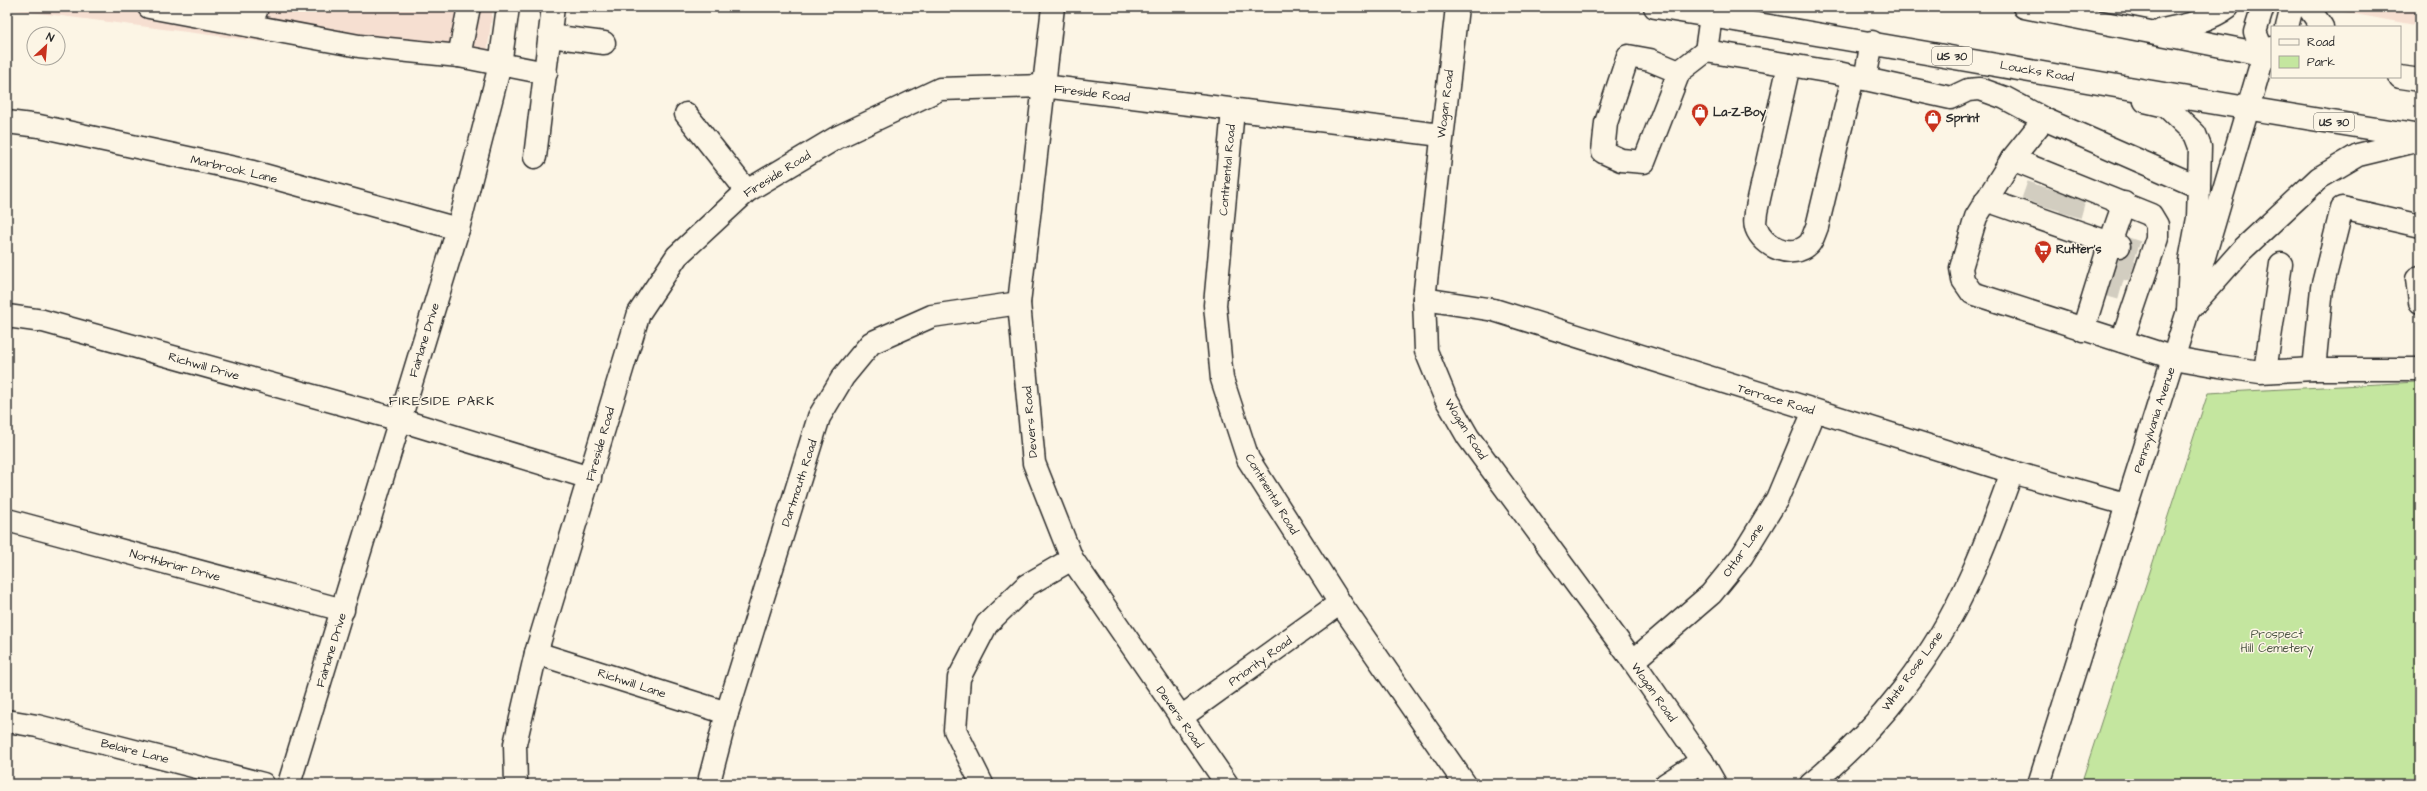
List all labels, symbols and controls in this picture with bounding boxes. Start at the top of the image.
north arrow [26,26,66,66]
legend [2271,26,2401,78]
text: N [44,29,57,46]
text: Road [2307,34,2335,51]
road number: US 30 [1932,47,1972,65]
text: Park [2307,54,2335,71]
street label: Loucks Road [1999,57,2075,86]
street label: Wogan Road [1433,69,1459,139]
street label: Fireside Road [1053,80,1131,107]
shop icon: La-Z-Boy [1690,102,1710,127]
place label: La-Z-Boy [1713,104,1767,122]
shop icon: Sprint [1923,108,1943,133]
place label: Sprint [1945,110,1980,128]
road number: US 30 [2314,113,2354,131]
street label: Continental Road [1215,124,1240,216]
street label: Fireside Road [740,147,814,202]
street label: Marbrook Lane [189,151,279,188]
supermarket icon: Rutter's [2033,239,2053,264]
place label: Rutter's [2056,241,2101,258]
street label: Fairlane Drive [405,300,444,379]
street label: Richwill Drive [166,348,242,385]
street label: Pennsylvania Avenue [2129,364,2181,476]
street label: Terrace Road [1735,380,1816,419]
street label: Devers Road [1019,385,1042,459]
district label: FIRESIDE PARK [389,392,495,410]
street label: Wogan Road [1439,396,1491,463]
street label: Fireside Road [582,405,619,483]
street label: Dartmouth Road [777,437,822,529]
street label: Continental Road [1241,451,1302,538]
street label: Ottar Lane [1719,520,1768,581]
street label: Northbriar Drive [128,545,223,586]
street label: Fairlane Drive [312,610,351,689]
park label: Prospect Hill Cemetery [2240,626,2314,658]
street label: White Rose Lane [1878,628,1947,715]
street label: Priority Road [1225,632,1296,691]
street label: Wogan Road [1626,659,1680,726]
street label: Richwill Lane [595,664,669,703]
street label: Devers Road [1152,683,1207,752]
street label: Belaire Lane [99,735,171,768]

